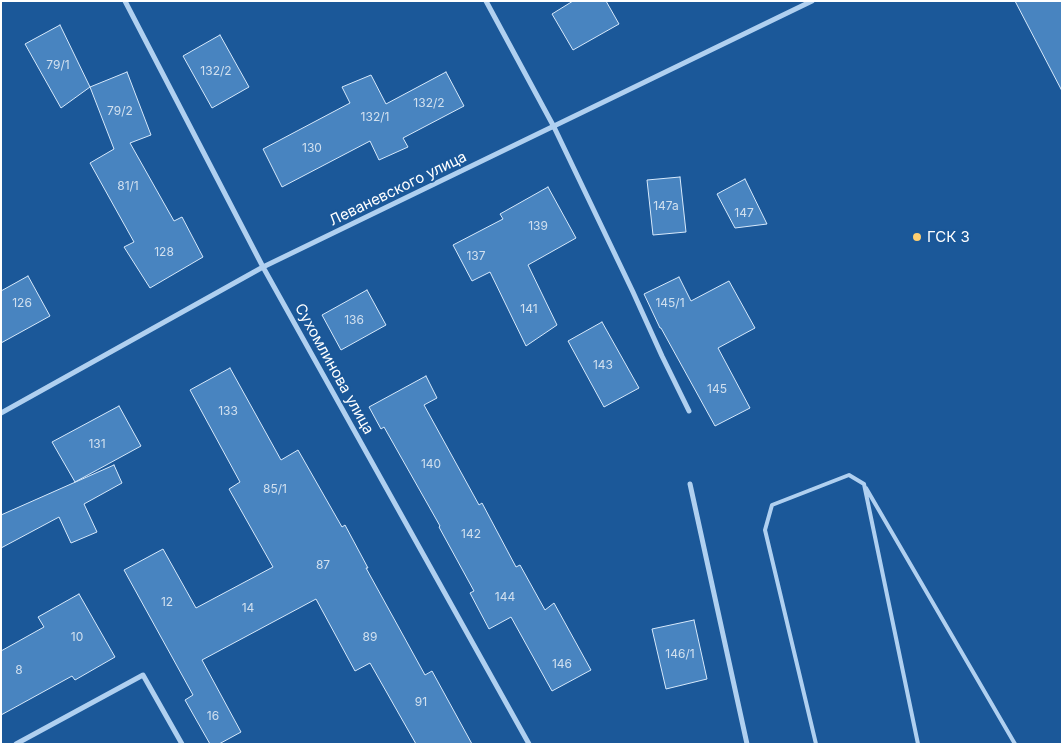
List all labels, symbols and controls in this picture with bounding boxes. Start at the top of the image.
house number: 79/1 [46,58,70,72]
house number: 132/2 [200,64,232,78]
house number: 132/2 [413,96,445,110]
house number: 79/2 [107,104,133,118]
house number: 132/1 [361,110,389,124]
house number: 130 [302,141,322,155]
street label: Леваневского улица [326,148,470,230]
house number: 81/1 [117,179,139,193]
house number: 147а [653,199,679,213]
house number: 147 [734,206,754,220]
house number: 139 [528,219,548,233]
place label: ГСК 3 [927,228,970,246]
marker: ГСК 3 [911,231,923,243]
house number: 128 [154,245,174,259]
house number: 137 [466,249,486,263]
house number: 126 [12,296,32,310]
house number: 145/1 [655,296,685,310]
street label: Сухомлинова улица [291,300,377,438]
house number: 141 [520,302,538,316]
house number: 136 [344,313,364,327]
house number: 143 [593,358,613,372]
house number: 145 [707,382,727,396]
house number: 133 [218,404,238,418]
house number: 131 [88,437,106,451]
house number: 140 [421,457,441,471]
house number: 85/1 [263,482,287,496]
house number: 142 [461,527,481,541]
house number: 87 [316,558,330,572]
house number: 144 [495,590,515,604]
house number: 12 [161,595,173,609]
house number: 14 [242,601,254,615]
house number: 10 [71,630,83,644]
house number: 89 [363,630,377,644]
house number: 146/1 [665,647,695,661]
house number: 146 [552,657,572,671]
house number: 8 [15,663,23,677]
house number: 91 [415,695,427,709]
house number: 16 [207,709,219,723]

